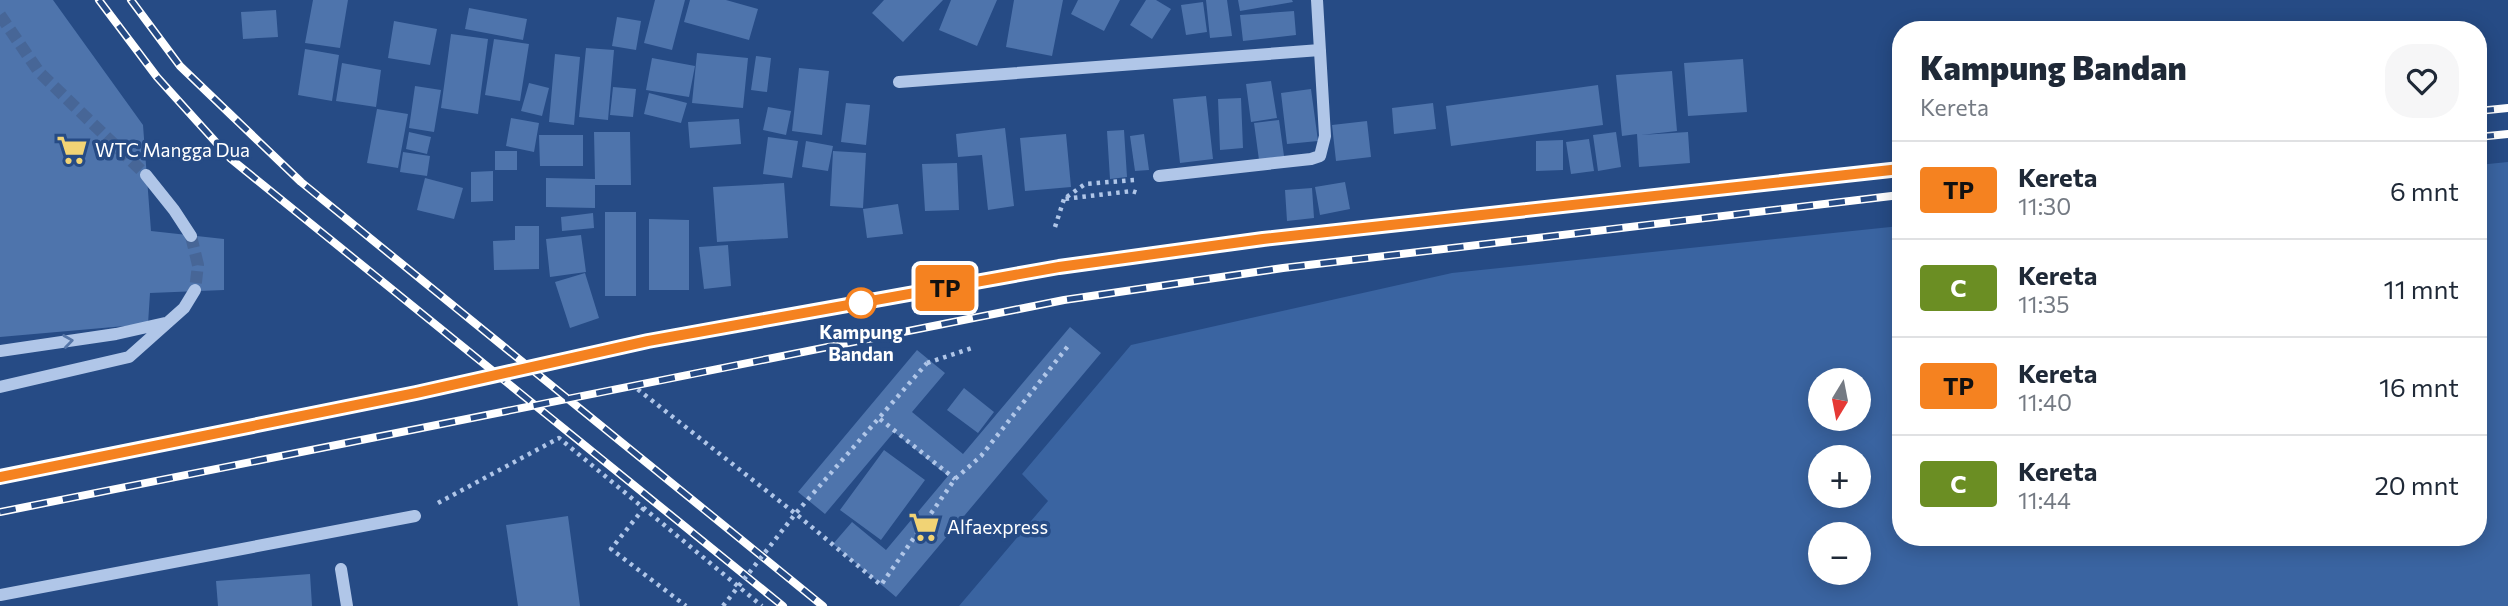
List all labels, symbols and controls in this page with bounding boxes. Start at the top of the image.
button: heart [2385,44,2459,118]
text: Kampung Bandan [1920,46,2187,87]
text: Kereta [1920,93,1989,121]
supermarket icon: WTC Mangga Dua [55,133,89,167]
place label: WTC Mangga Dua [95,138,250,161]
text: Kereta [2018,161,2097,192]
text: TP [1943,175,1974,204]
text: 6 mnt [2390,175,2459,206]
text: 11:30 [2018,192,2071,220]
text: Kereta [2018,259,2097,290]
line badge: TP [914,265,976,311]
text: TP [929,273,961,302]
text: C [1950,273,1967,302]
text: 11 mnt [2384,273,2459,304]
marker: Kampung Bandan [846,288,876,318]
text: 11:35 [2018,290,2069,318]
place label: Kampung Bandan [819,320,903,365]
one-way arrow [62,334,73,349]
text: Kereta [2018,357,2097,388]
north arrow [1808,368,1871,430]
map controls [1808,368,1871,585]
text: TP [1943,371,1974,400]
text: 16 mnt [2379,371,2459,402]
text: 11:40 [2018,388,2072,416]
button: + [1808,445,1871,508]
text: Kereta [2018,455,2097,486]
text: C [1950,469,1967,498]
text: 20 mnt [2374,469,2459,500]
text: 11:44 [2018,486,2071,514]
supermarket icon: Alfaexpress [907,510,941,544]
place label: Alfaexpress [947,515,1048,538]
button: − [1808,522,1871,585]

